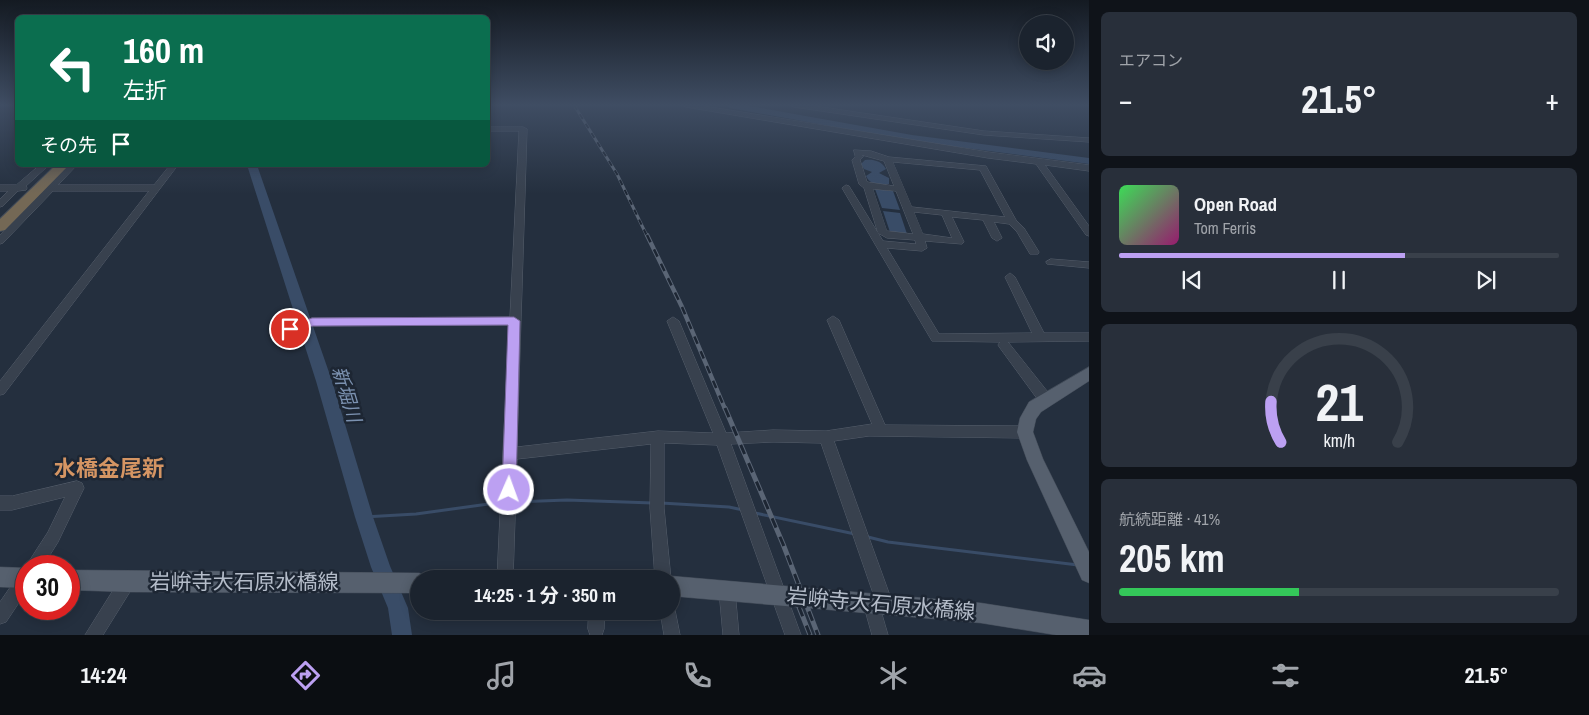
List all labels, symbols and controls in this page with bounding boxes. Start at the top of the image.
map controls [1019,15,1074,70]
button: sound [1019,15,1074,70]
text: 160 m [123,27,204,74]
icon: left [40,35,105,100]
text: エアコン [1119,49,1183,71]
text: 21.5° [1301,74,1377,125]
text: 左折 [123,75,167,105]
text: − [1119,81,1132,119]
text: + [1546,81,1559,119]
icon: arrive [107,130,135,158]
text: その先 [40,132,97,158]
text: Open Road [1194,191,1277,217]
text: Tom Ferris [1194,217,1256,239]
icon: previous [1178,266,1206,294]
icon: pause [1325,266,1353,294]
icon: next [1472,266,1500,294]
pin [269,308,311,350]
icon: arrive [276,315,304,343]
water label: 新堀川 [326,363,368,427]
text: 21 [1315,367,1363,437]
text: km/h [1323,429,1355,453]
district label: 水橋金尾新 [54,453,164,483]
position arrow [482,463,534,515]
text: 航続距離 · 41% [1119,508,1220,530]
text: 205 km [1119,533,1225,584]
speed limit sign: 30 [15,555,80,620]
street label: 岩峅寺大石原水橋線 [150,567,339,596]
street label: 岩峅寺大石原水橋線 [786,581,976,626]
text: 14:25 · 1 分 · 350 m [474,582,616,608]
icon: directions [288,658,323,693]
icon: music [484,658,519,693]
icon: phone [680,658,715,693]
icon: climate [876,658,911,693]
icon: car [1072,658,1107,693]
icon: filters [1268,658,1303,693]
text: 14:24 [81,660,127,690]
text: 21.5° [1464,660,1508,690]

